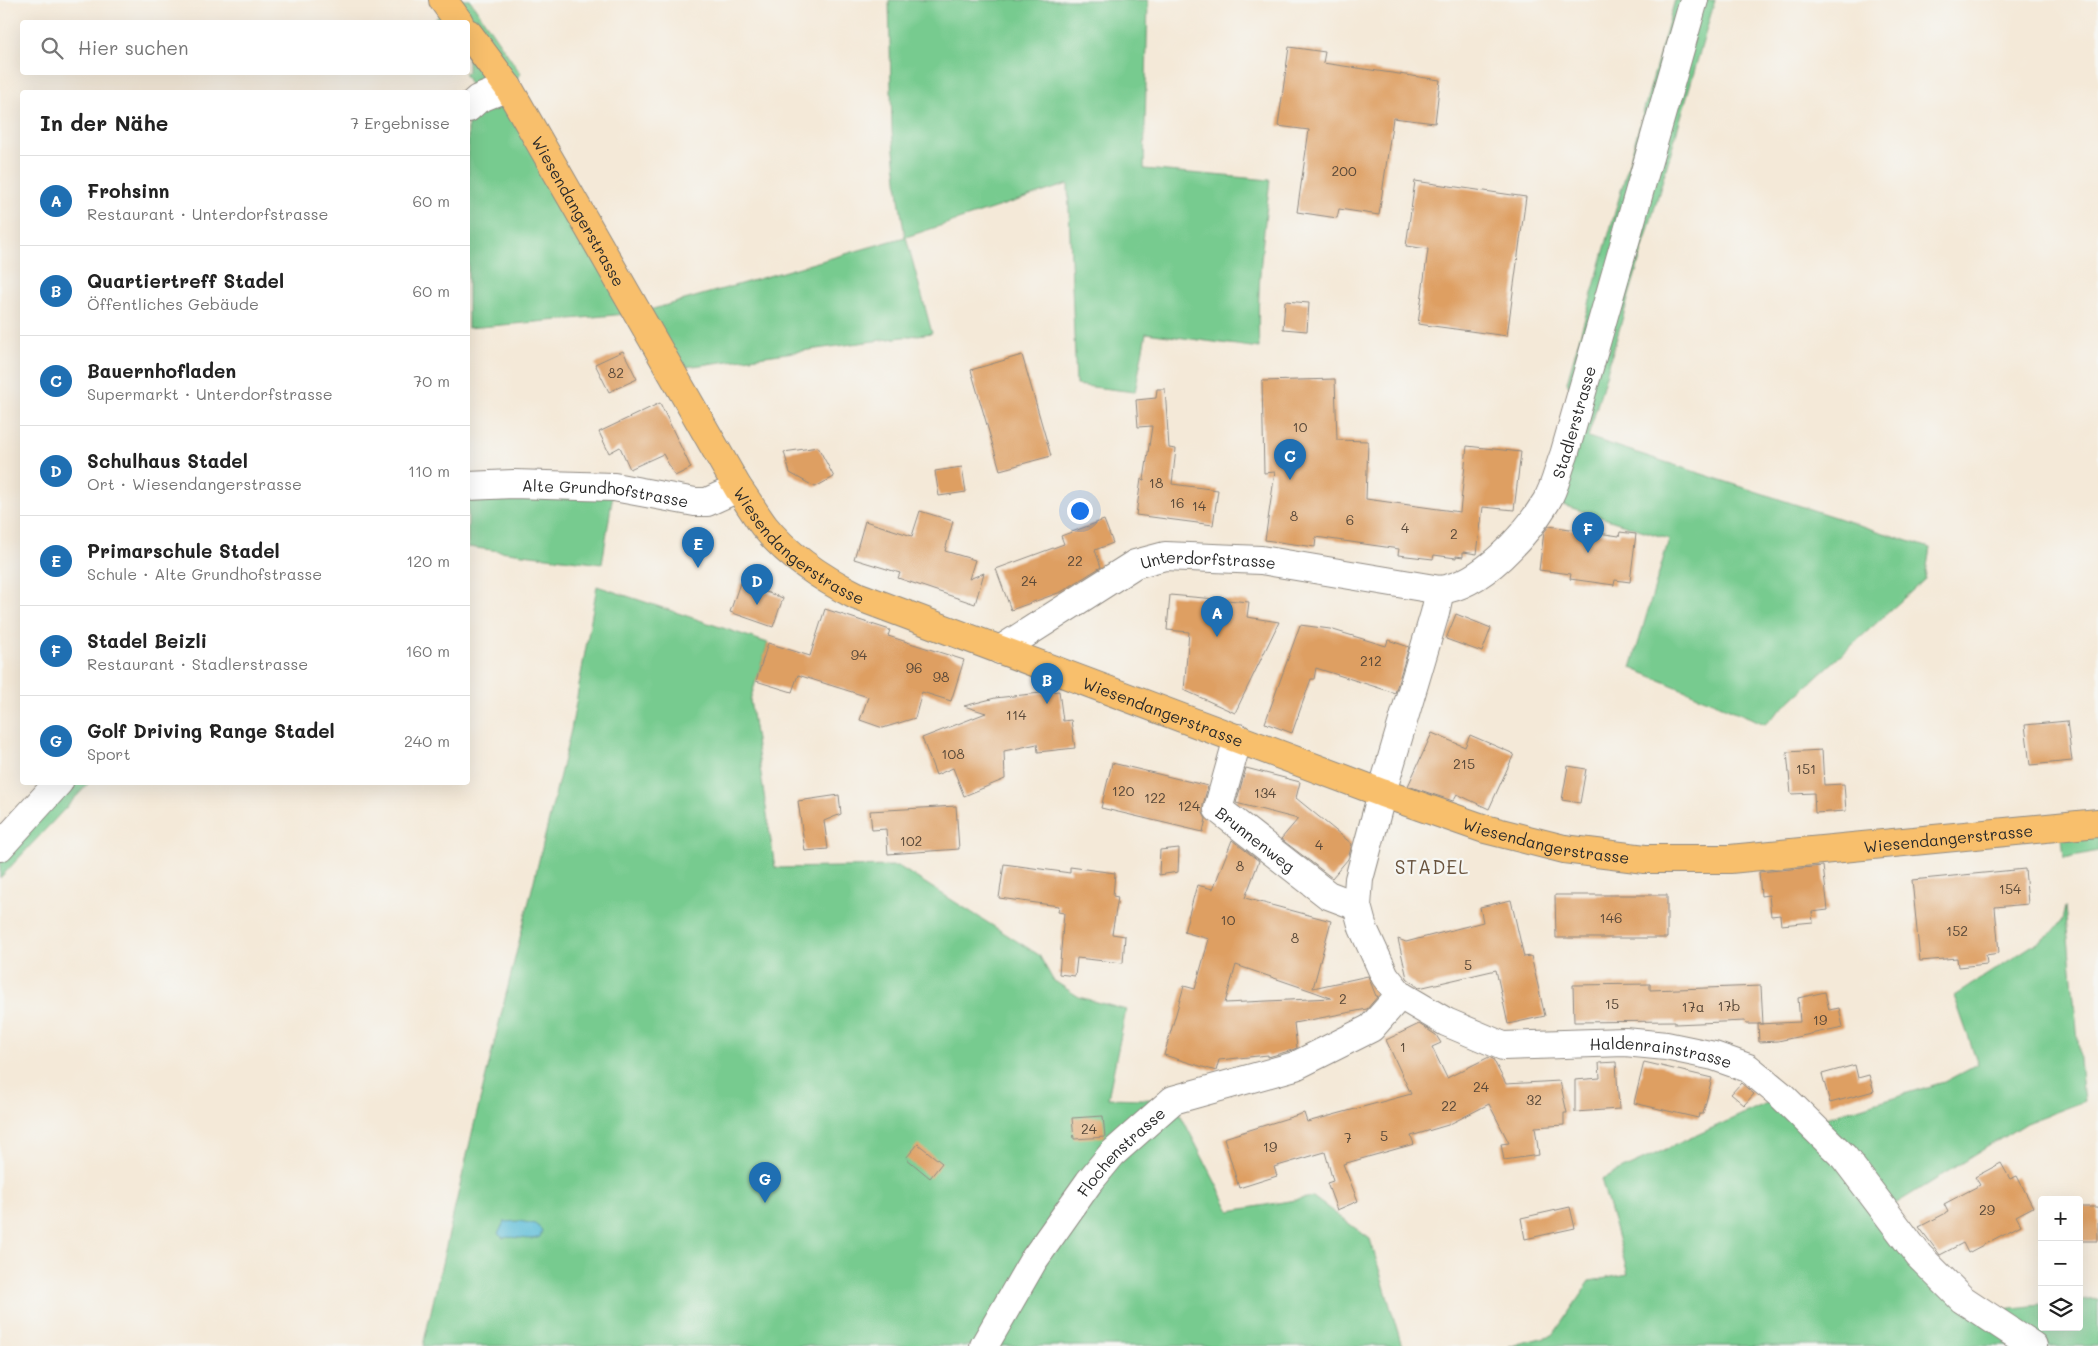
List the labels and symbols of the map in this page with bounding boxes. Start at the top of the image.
street label: Wiesendangerstrasse [528,132,630,290]
house number: 200 [1331,161,1357,180]
house number: 82 [608,363,624,382]
street label: Stadlerstrasse [1546,363,1600,481]
house number: 10 [1293,417,1308,436]
pin: C [1274,439,1306,480]
house number: 18 [1149,473,1163,492]
street label: Alte Grundhofstrasse [522,474,691,511]
street label: Wiesendangerstrasse [730,482,867,608]
house number: 16 [1170,493,1184,512]
house number: 14 [1192,496,1207,515]
your location [1067,498,1093,524]
house number: 8 [1290,506,1298,525]
house number: 6 [1346,510,1354,529]
pin: F [1572,512,1604,553]
house number: 4 [1401,518,1410,537]
house number: 2 [1450,524,1458,543]
pin: E [682,527,714,568]
street label: Unterdorfstrasse [1138,546,1278,573]
house number: 22 [1067,551,1083,570]
pin: D [741,564,773,605]
house number: 24 [1021,571,1038,590]
pin: A [1201,596,1233,637]
house number: 94 [851,645,868,664]
house number: 212 [1360,651,1382,670]
house number: 96 [906,658,922,677]
pin: B [1031,663,1063,704]
house number: 98 [933,667,949,686]
street label: Wiesendangerstrasse [1080,671,1247,751]
house number: 114 [1006,705,1027,724]
house number: 108 [941,744,965,763]
house number: 215 [1453,754,1475,773]
house number: 151 [1796,759,1816,778]
house number: 120 [1112,781,1135,800]
house number: 134 [1254,783,1277,802]
house number: 122 [1144,788,1166,807]
house number: 124 [1178,796,1201,815]
street label: Brunnenweg [1212,801,1300,876]
street label: Wiesendangerstrasse [1460,812,1631,867]
street label: Wiesendangerstrasse [1863,819,2034,856]
house number: 102 [900,831,922,850]
house number: 4 [1315,835,1324,854]
district label: STADEL [1395,854,1469,879]
house number: 8 [1236,856,1244,875]
house number: 154 [1999,879,2022,898]
house number: 146 [1600,908,1622,927]
house number: 10 [1221,910,1236,929]
house number: 152 [1946,921,1968,940]
house number: 8 [1291,928,1299,947]
house number: 5 [1464,955,1472,974]
house number: 2 [1339,989,1347,1008]
house number: 15 [1605,994,1619,1013]
house number: 17b [1718,996,1741,1015]
house number: 17a [1682,997,1704,1016]
house number: 19 [1813,1010,1827,1029]
street label: Haldenrainstrasse [1589,1032,1735,1072]
house number: 1 [1400,1037,1406,1056]
house number: 24 [1473,1077,1490,1096]
house number: 32 [1526,1090,1542,1109]
house number: 22 [1441,1096,1457,1115]
street label: Flochenstrasse [1072,1102,1169,1200]
house number: 24 [1081,1119,1098,1138]
house number: 5 [1380,1126,1388,1145]
house number: 7 [1344,1128,1352,1147]
house number: 19 [1263,1137,1277,1156]
pin: G [749,1162,781,1203]
house number: 29 [1979,1200,1995,1219]

